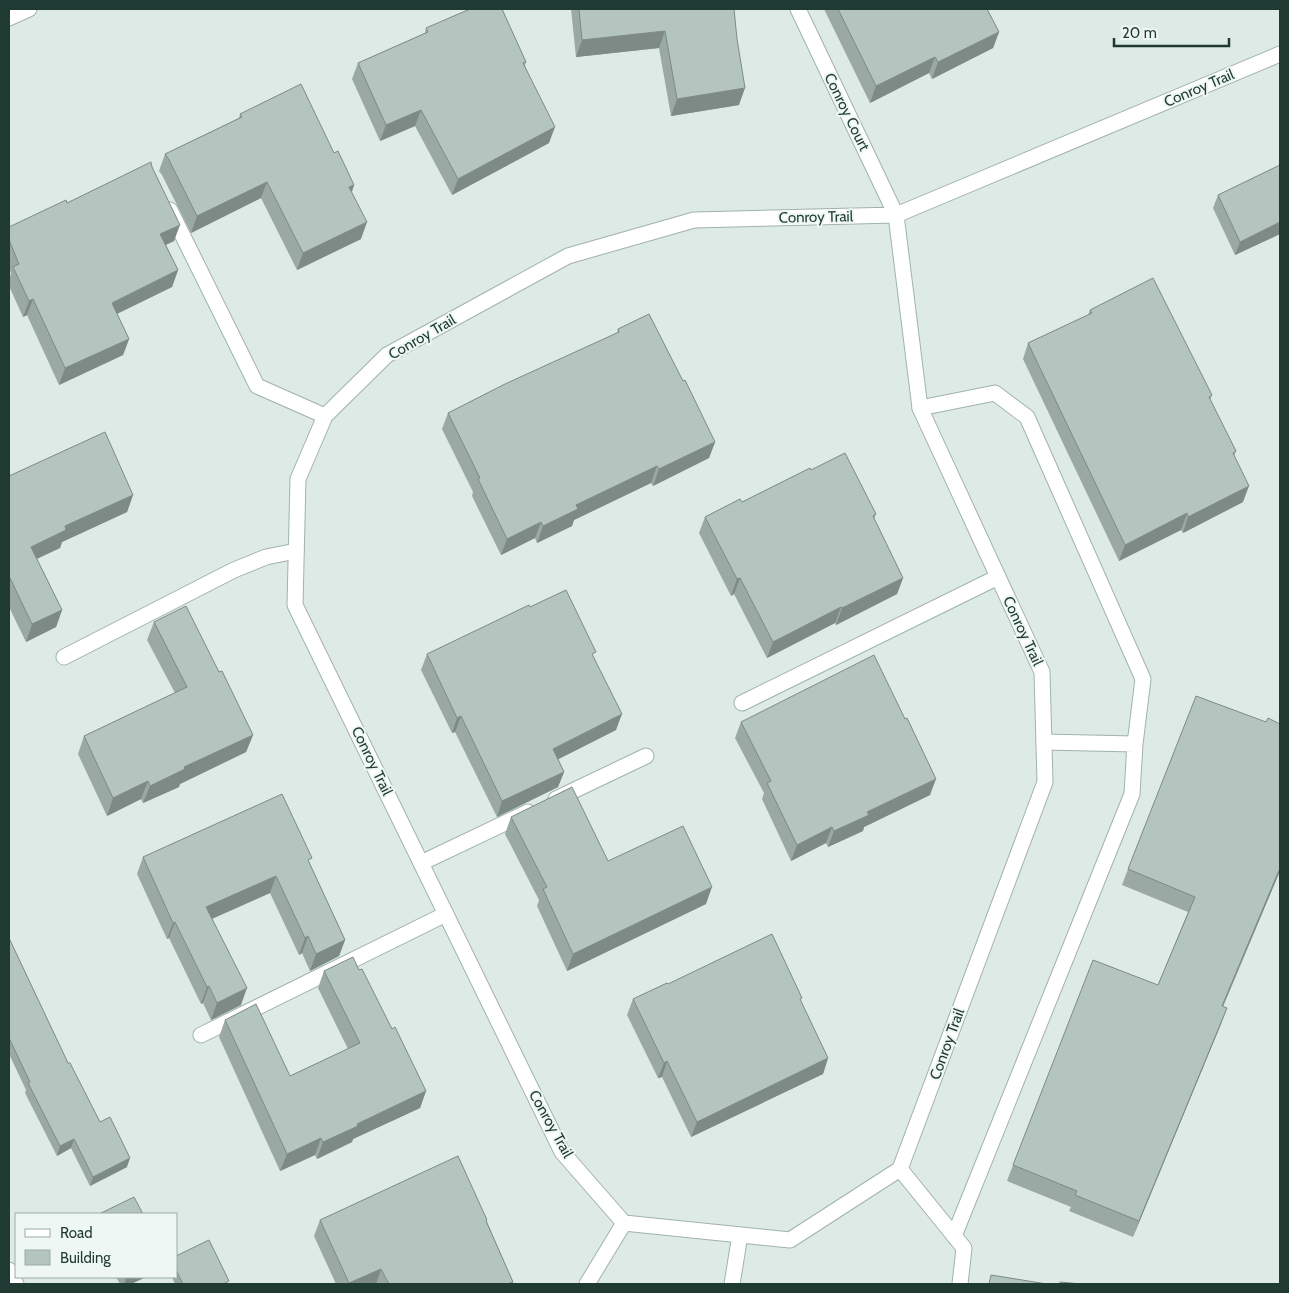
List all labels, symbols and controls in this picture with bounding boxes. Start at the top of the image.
scale bar [1114,15,1229,47]
text: 20 m [1122,24,1157,42]
street label: Conroy Trail [1161,65,1237,111]
street label: Conroy Court [820,70,874,154]
street label: Conroy Trail [779,207,854,227]
street label: Conroy Trail [385,310,459,363]
street label: Conroy Trail [999,593,1047,669]
street label: Conroy Trail [348,724,397,799]
street label: Conroy Trail [926,1006,968,1082]
street label: Conroy Trail [525,1087,577,1161]
legend [15,1213,178,1278]
text: Road [60,1224,93,1242]
text: Building [60,1249,111,1267]

